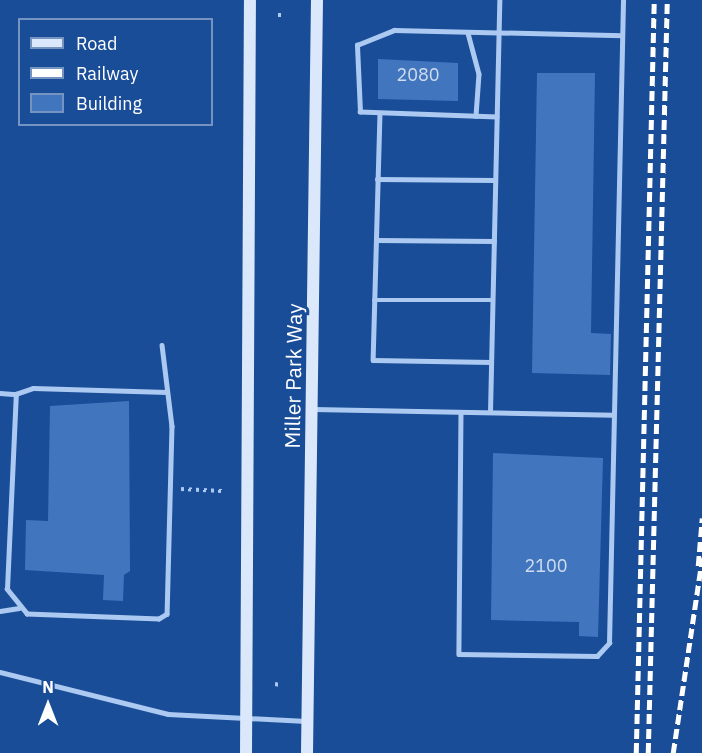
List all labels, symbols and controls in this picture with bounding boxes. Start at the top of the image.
legend [18,18,213,126]
text: Road [76,32,117,55]
text: Railway [76,62,138,85]
house number: 2080 [396,64,440,86]
text: Building [76,92,142,115]
street label: Miller Park Way [279,303,307,449]
house number: 2100 [524,555,568,577]
north arrow [18,675,78,735]
text: N [42,677,54,697]

